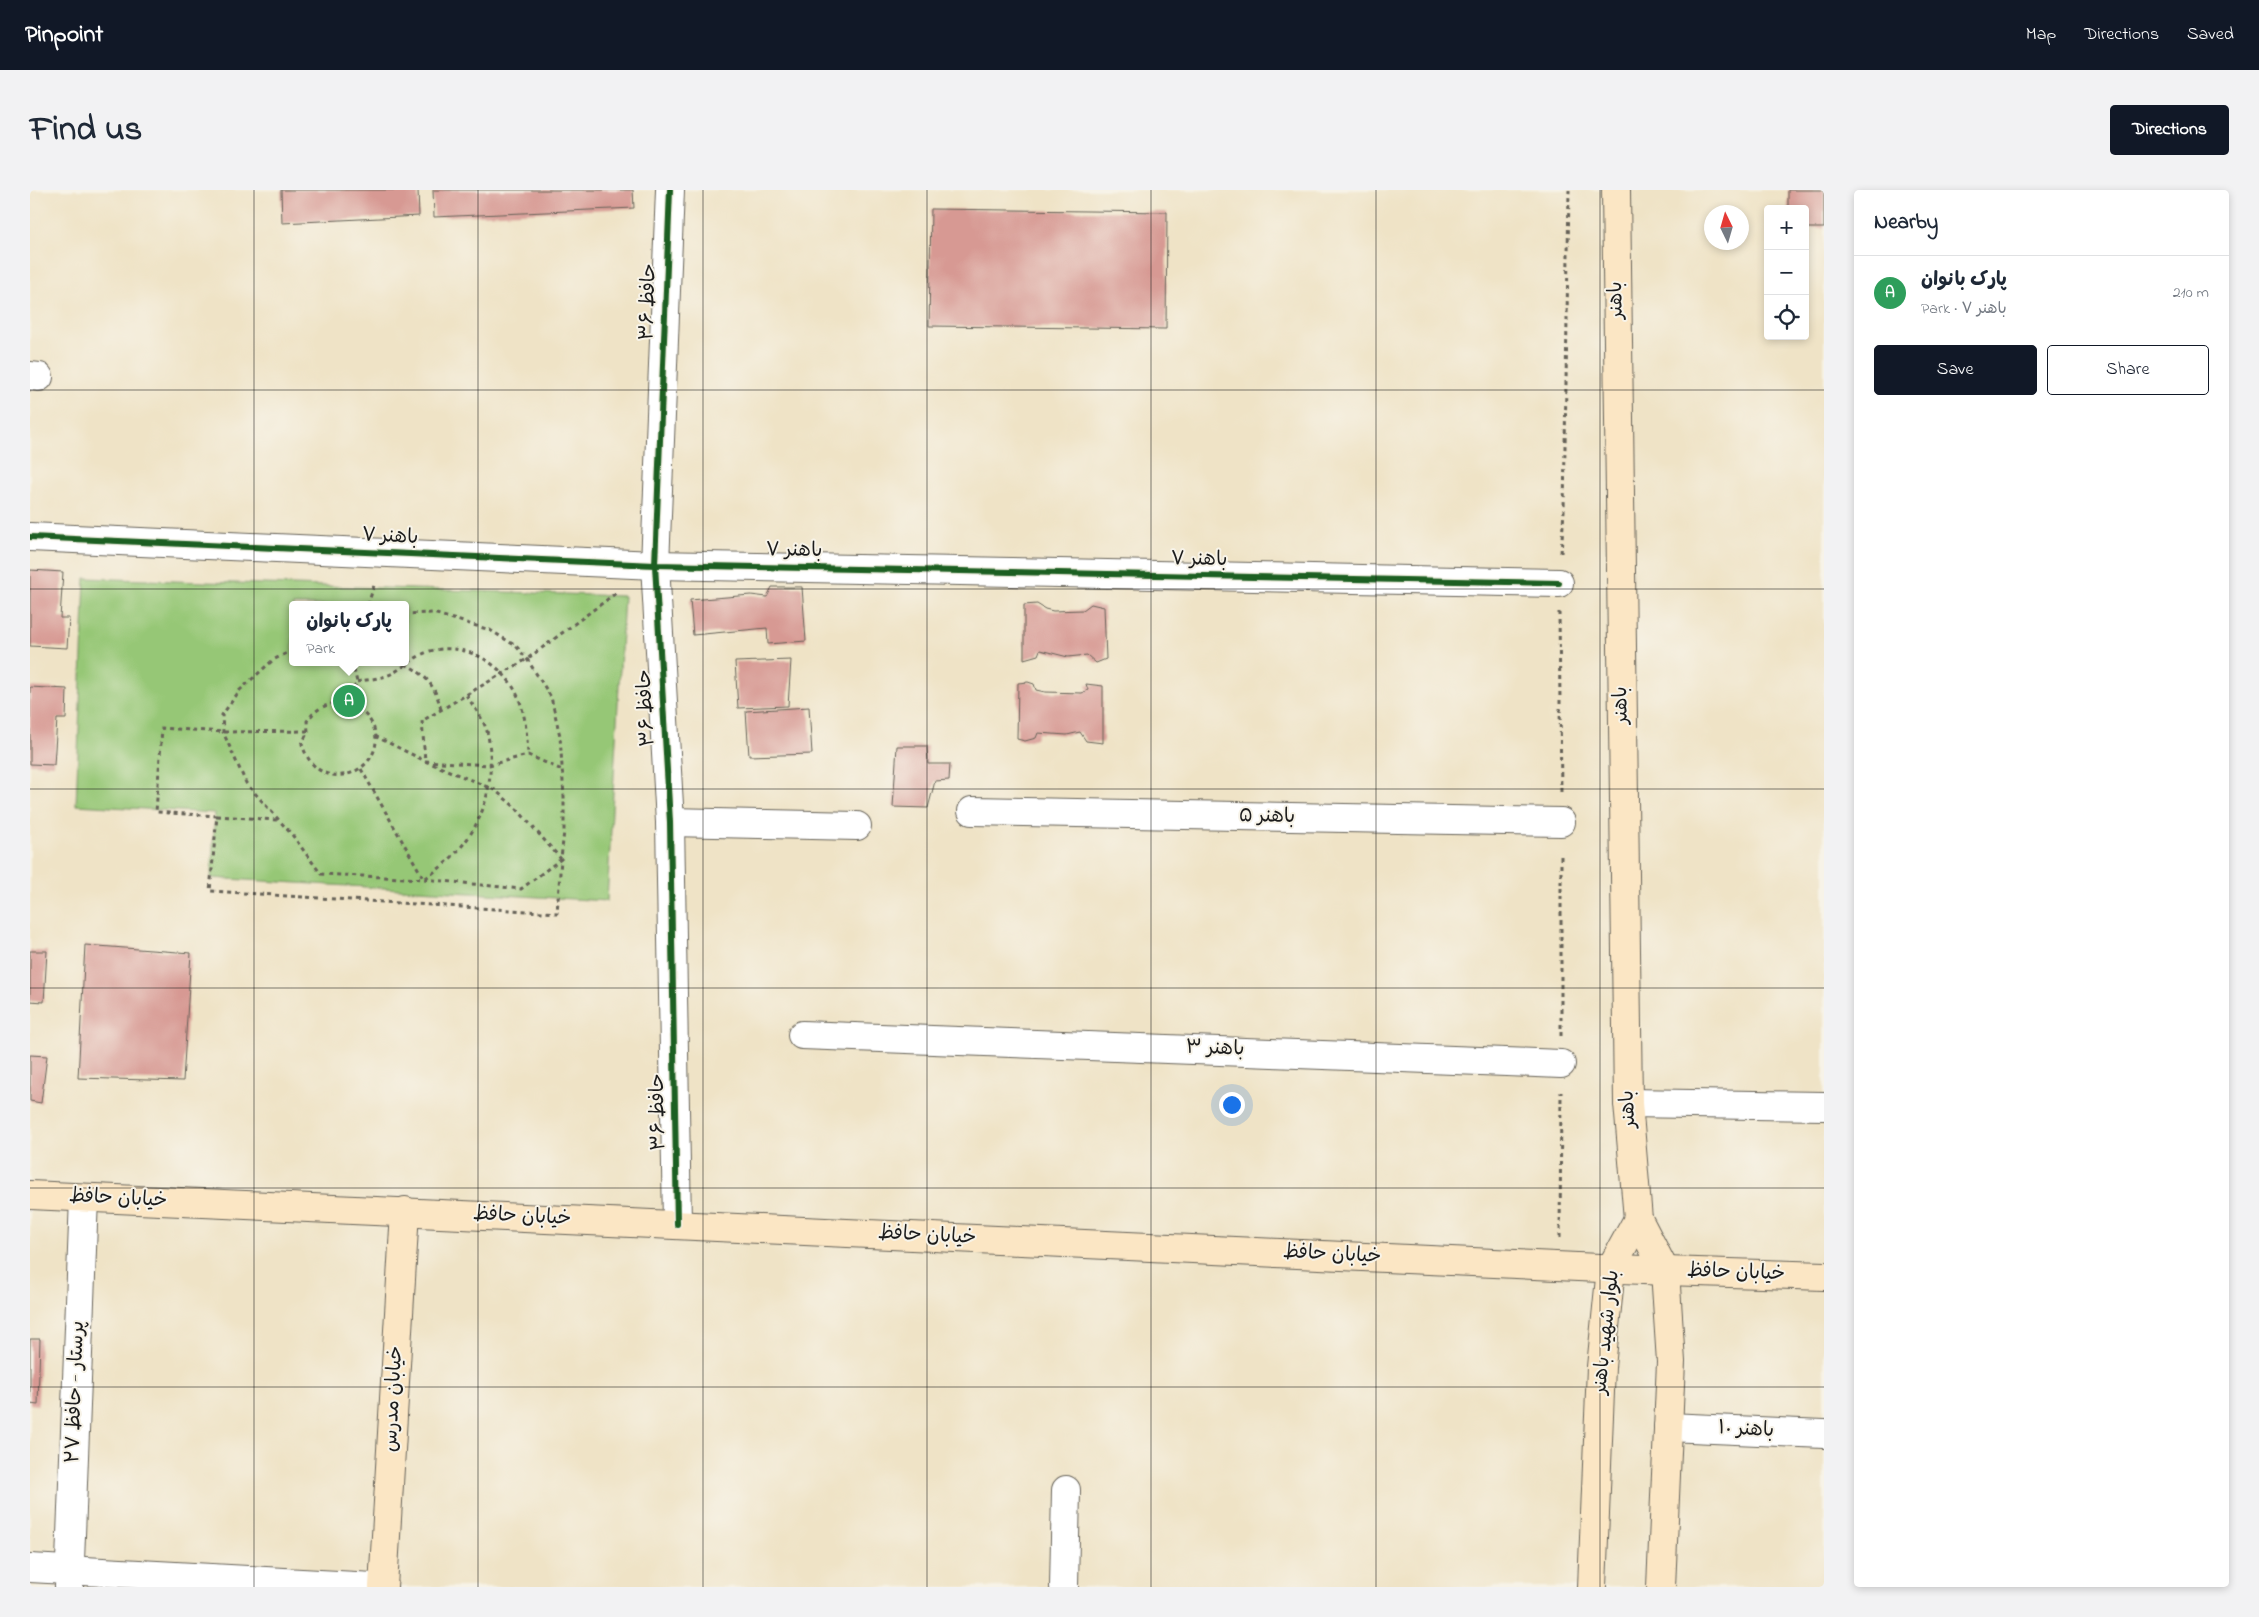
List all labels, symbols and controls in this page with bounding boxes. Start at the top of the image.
text: Pinpoint [25,18,103,53]
text: Map [2026,22,2056,48]
text: Directions [2084,22,2159,48]
text: Saved [2187,22,2234,48]
text: Find us [30,105,142,156]
button: Directions [2110,105,2229,155]
north arrow [1704,205,1749,250]
map controls [1764,205,1809,340]
button: + [1764,205,1809,250]
text: Nearby [1874,208,1938,238]
button: − [1764,250,1809,295]
street label: حافظ ۳۶ [633,263,665,341]
text: پارک بانوان [1921,267,2007,294]
street label: باهنر [1602,281,1632,321]
text: A [1885,281,1895,305]
text: 210 m [2173,281,2209,305]
button: locate [1764,295,1809,340]
text: Park · باهنر ۷ [1921,297,2007,321]
button: Save [1874,345,2037,395]
button: Share [2047,345,2209,395]
street label: باهنر ۷ [361,521,419,553]
street label: باهنر ۷ [765,536,823,566]
street label: باهنر ۷ [1170,545,1228,575]
popup [289,601,409,666]
text: پارک بانوان [306,609,392,636]
text: Park [306,637,335,661]
street label: حافظ ۳۶ [630,669,664,747]
pin: A [333,682,365,720]
street label: باهنر [1607,686,1637,726]
street label: باهنر ۵ [1239,802,1295,832]
street label: باهنر ۳ [1185,1033,1245,1065]
street label: حافظ ۳۶ [644,1073,674,1151]
street label: باهنر [1614,1089,1645,1131]
your location [1219,1092,1245,1118]
street label: خیابان حافظ [68,1182,168,1216]
street label: خیابان حافظ [472,1200,572,1234]
street label: خیابان حافظ [877,1219,977,1253]
street label: خیابان حافظ [1282,1238,1382,1272]
street label: خیابان حافظ [1686,1257,1786,1289]
street label: بلوار شهید باهنر [1586,1269,1628,1397]
street label: پرستار - حافظ ۲۷ [59,1320,93,1464]
street label: خیابان مدرس [377,1345,411,1453]
street label: باهنر ۱۰ [1717,1414,1775,1446]

